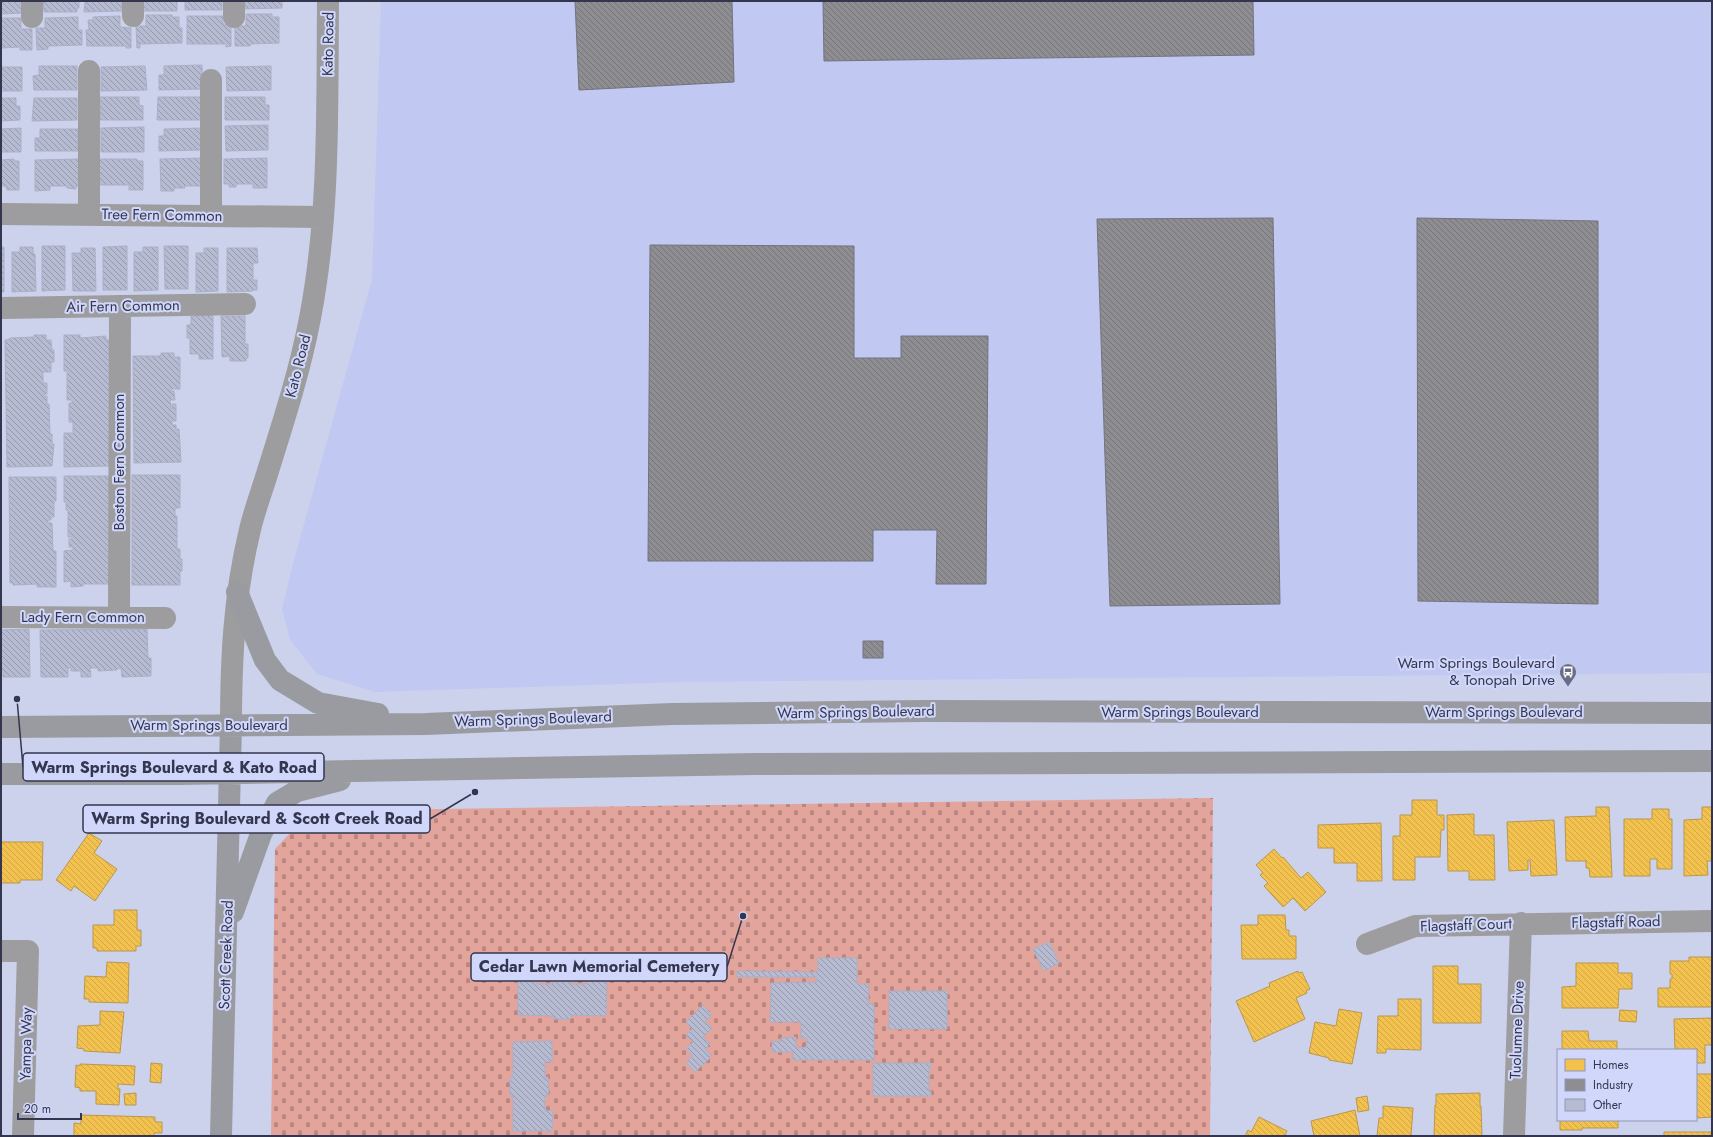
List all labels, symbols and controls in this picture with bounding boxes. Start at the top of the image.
street label: Kato Road [316,12,340,76]
street label: Tree Fern Common [101,203,223,227]
street label: Air Fern Common [66,294,180,318]
street label: Kato Road [280,332,316,400]
street label: Boston Fern Common [108,394,130,531]
street label: Lady Fern Common [21,606,145,628]
place label: Warm Springs Boulevard & Tonopah Drive [1397,652,1555,691]
bus stop icon: Warm Springs Boulevard & Tonopah Drive [1558,662,1578,687]
street label: Warm Springs Boulevard [777,700,935,724]
street label: Warm Springs Boulevard [1101,701,1259,723]
street label: Warm Springs Boulevard [1425,701,1583,723]
street label: Warm Springs Boulevard [454,705,612,733]
street label: Warm Springs Boulevard [130,714,288,736]
callout: Warm Springs Boulevard & Kato Road [23,753,324,781]
text: Warm Springs Boulevard & Kato Road [31,756,317,779]
callout: Warm Spring Boulevard & Scott Creek Road [83,805,430,833]
text: Warm Spring Boulevard & Scott Creek Road [91,807,423,830]
street label: Scott Creek Road [213,900,239,1010]
street label: Flagstaff Road [1571,910,1661,934]
street label: Flagstaff Court [1420,912,1513,938]
callout: Cedar Lawn Memorial Cemetery [471,953,727,981]
text: Cedar Lawn Memorial Cemetery [479,955,720,978]
street label: Tuolumne Drive [1504,980,1530,1080]
street label: Yampa Way [14,1007,38,1081]
legend [1557,1049,1697,1121]
text: Homes [1593,1056,1629,1074]
text: Industry [1593,1076,1634,1094]
scale bar [18,1095,81,1121]
text: Other [1593,1096,1623,1114]
text: 20 m [24,1100,51,1118]

